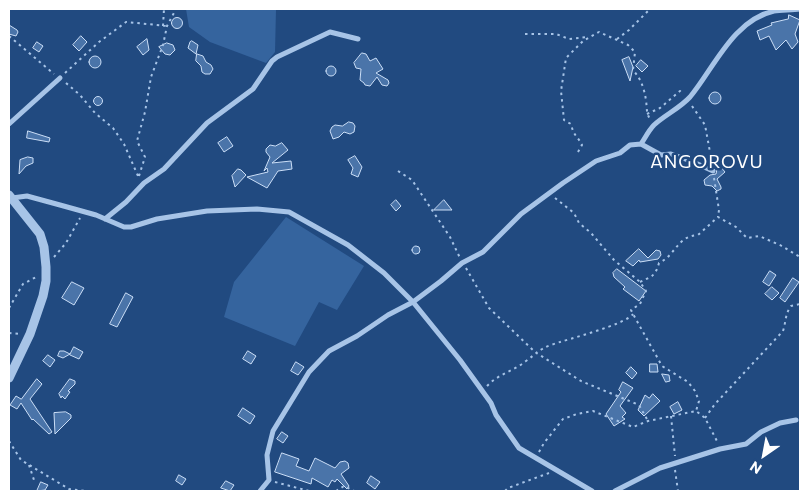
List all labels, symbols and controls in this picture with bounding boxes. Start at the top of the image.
district label: ANGOROVU [649,151,765,173]
north arrow [739,430,789,480]
text: N [747,458,765,478]

